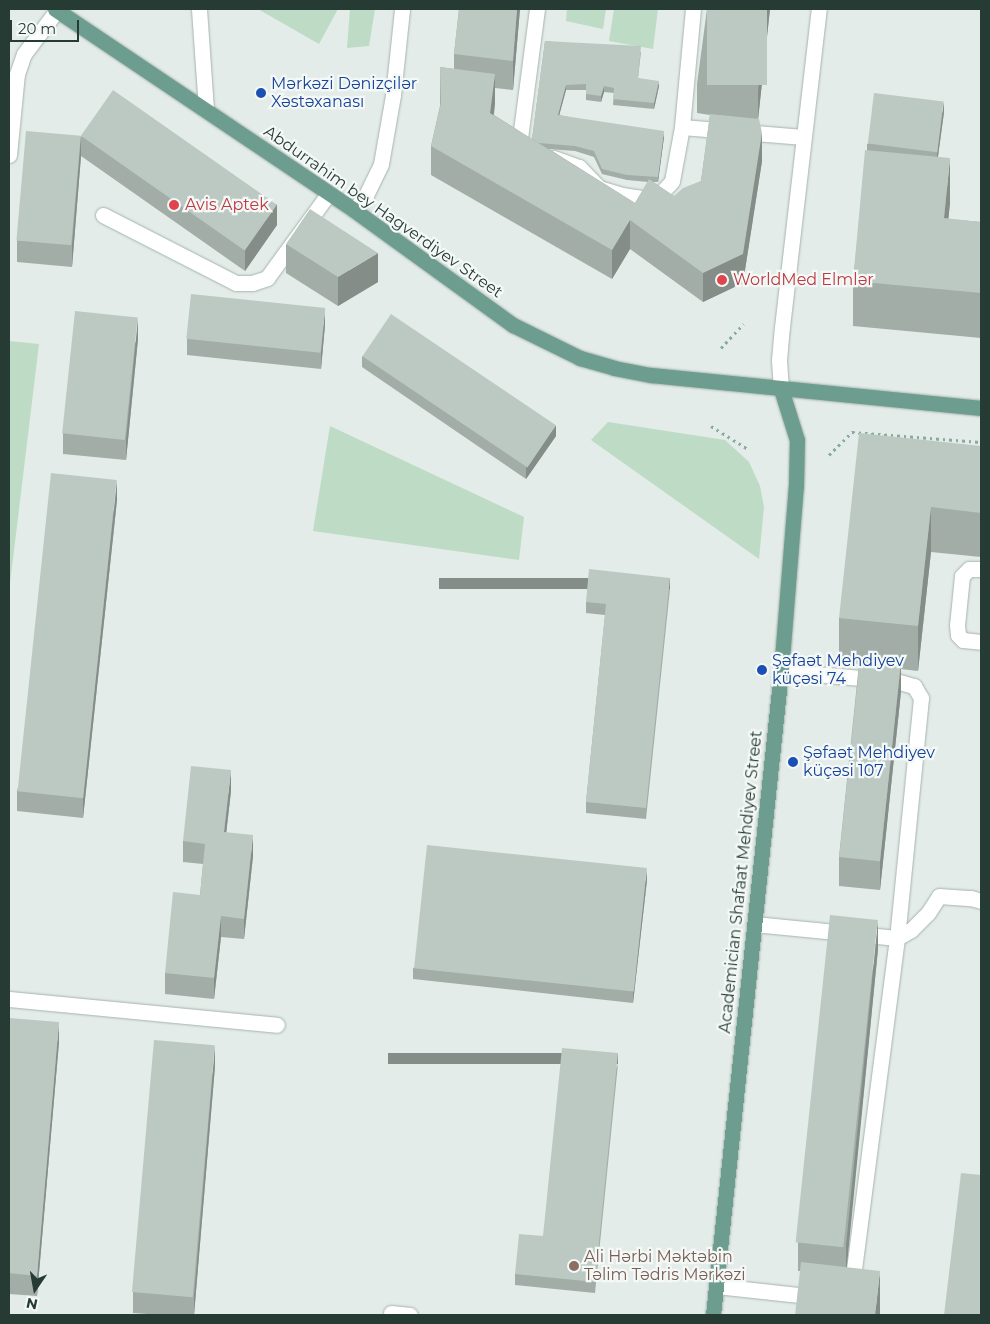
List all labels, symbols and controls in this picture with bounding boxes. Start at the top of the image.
scale bar [12,10,81,42]
text: 20 m [18,19,56,38]
place label: Mərkəzi Dənizçilər Xəstəxanası [271,74,417,112]
marker: Mərkəzi Dənizçilər Xəstəxanası [255,87,267,99]
street label: Abdurrahim bey Hagverdiyev Street [260,122,506,302]
place label: Avis Aptek [185,195,269,215]
marker: Avis Aptek [167,198,181,212]
place label: WorldMed Elmlər [733,270,874,290]
marker: WorldMed Elmlər [715,273,729,287]
place label: Şəfaət Mehdiyev küçəsi 74 [772,651,904,689]
marker: Şəfaət Mehdiyev küçəsi 74 [756,664,768,676]
street label: Academician Shafaat Mehdiyev Street [716,730,766,1034]
place label: Şəfaət Mehdiyev küçəsi 107 [803,743,935,781]
marker: Şəfaət Mehdiyev küçəsi 107 [787,756,799,768]
place label: Ali Hərbi Məktəbin Təlim Tədris Mərkəzi [584,1247,746,1285]
marker: Ali Hərbi Məktəbin Təlim Tədris Mərkəzi [568,1260,580,1272]
north arrow [10,1264,60,1314]
text: N [24,1294,39,1314]

